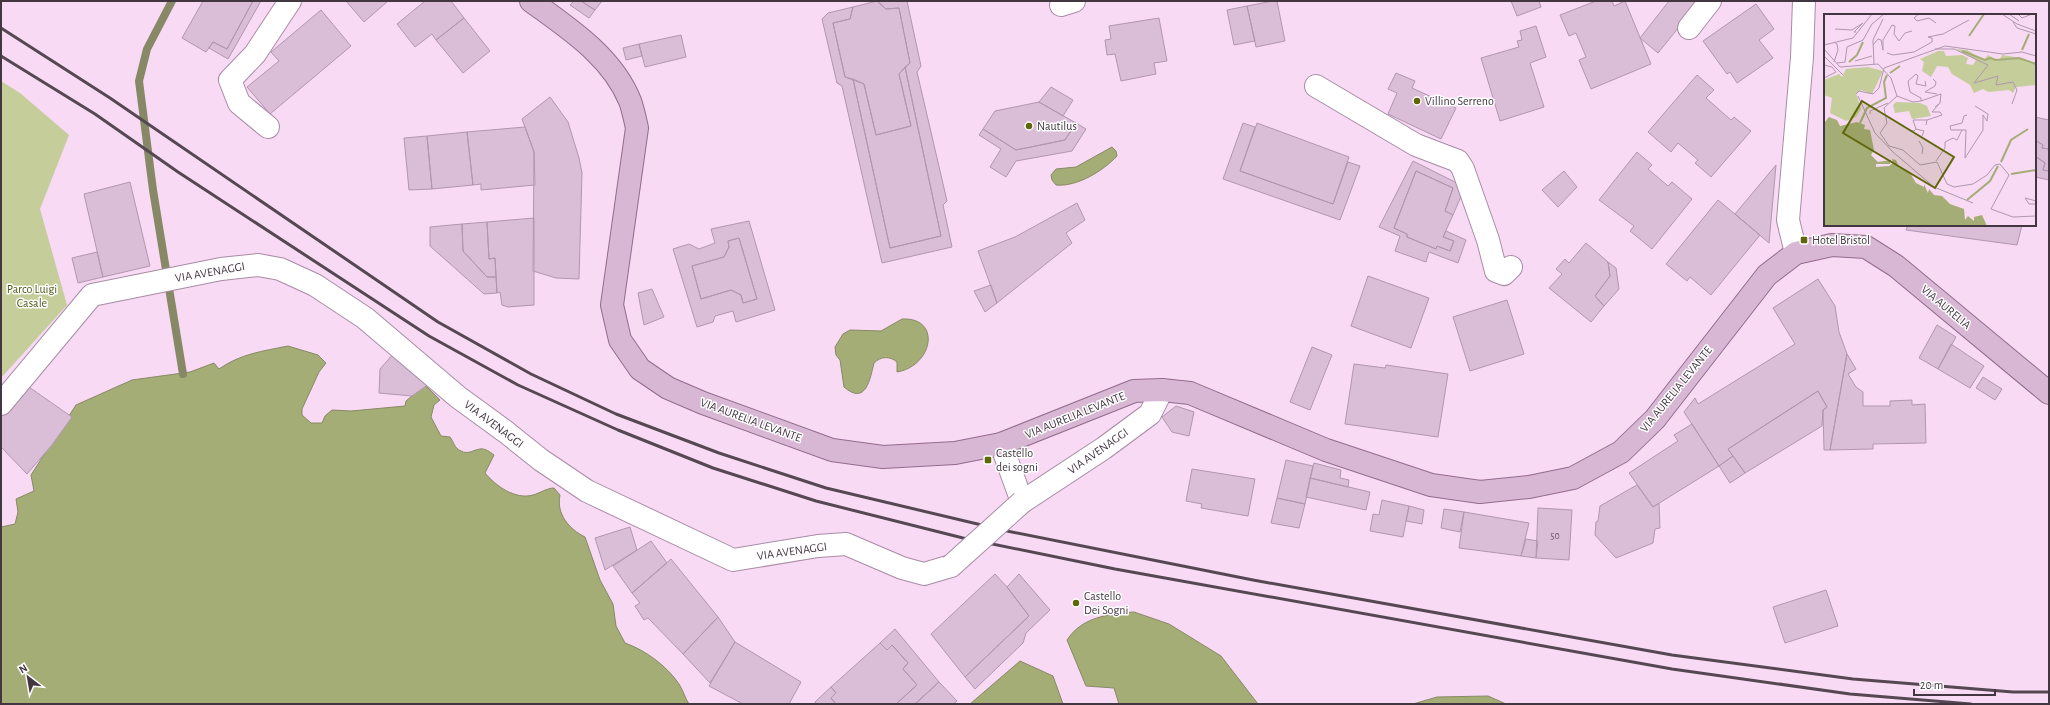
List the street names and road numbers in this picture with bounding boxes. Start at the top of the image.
street label: VIA AVENAGGI [174,260,246,284]
street label: VIA AURELIA [1919,283,1973,331]
street label: VIA AURELIA LEVANTE [1638,344,1714,434]
street label: VIA AURELIA LEVANTE [1023,389,1127,441]
street label: VIA AURELIA LEVANTE [699,396,803,444]
street label: VIA AVENAGGI [462,398,526,450]
street label: VIA AVENAGGI [1066,426,1130,476]
street label: VIA AVENAGGI [756,540,828,562]

